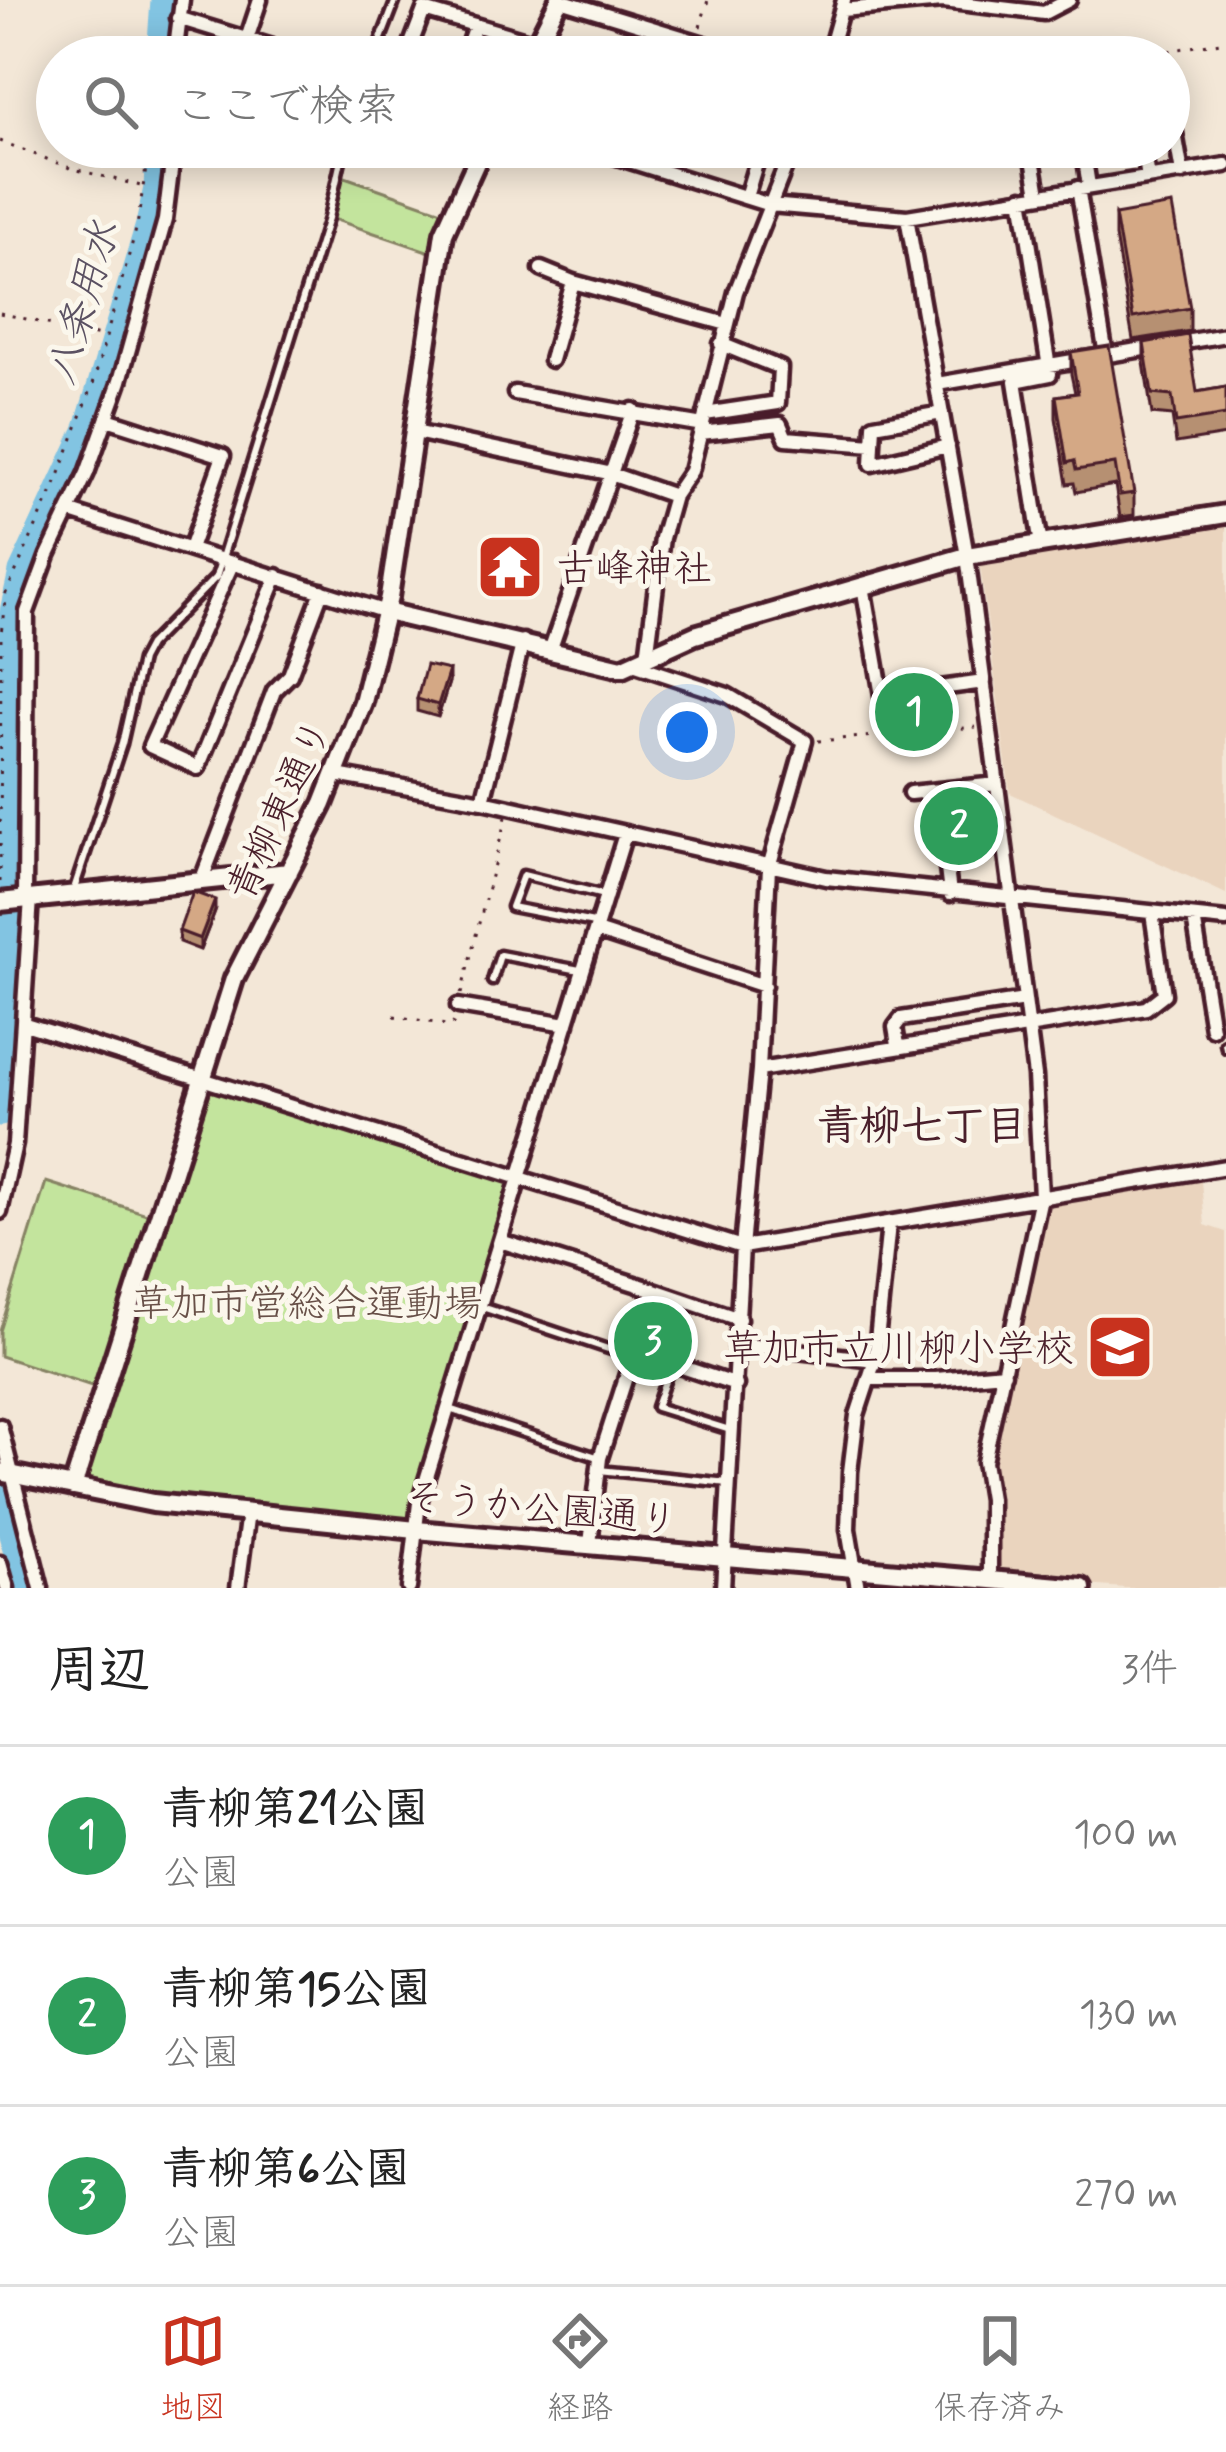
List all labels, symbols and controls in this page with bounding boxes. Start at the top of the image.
search box [36,36,1190,168]
icon: search [78,69,144,135]
text: ここで検索 [174,78,399,137]
water label: 八条用水 [35,215,134,391]
temple icon: 古峰神社 [475,532,545,602]
place label: 古峰神社 [556,545,712,596]
pin: 1 [875,667,953,757]
your location [657,702,717,762]
street label: 青柳東通り [217,711,345,910]
pin: 2 [920,781,998,871]
district label: 青柳七丁目 [817,1100,1027,1155]
park label: 草加市営総合運動場 [131,1280,483,1331]
pin: 3 [614,1296,692,1386]
school or university icon: 草加市立川柳小学校 [1085,1312,1155,1382]
place label: 草加市立川柳小学校 [723,1325,1074,1376]
street label: そうか公園通り [403,1473,680,1548]
text: 周辺 [48,1639,150,1705]
text: 3件 [1121,1645,1178,1696]
text: 青柳第21公園 [162,1781,428,1840]
text: 1 [78,1810,96,1861]
text: 100 m [1073,1810,1178,1861]
text: 公園 [162,1849,240,1900]
text: 青柳第15公園 [162,1961,431,2020]
text: 2 [77,1990,97,2041]
text: 130 m [1079,1990,1178,2041]
text: 公園 [162,2029,240,2080]
text: 青柳第6公園 [162,2141,410,2200]
text: 3 [78,2170,96,2221]
text: 270 m [1074,2170,1178,2221]
text: 公園 [162,2209,240,2260]
tab: 地図 [160,2308,226,2431]
tab: 経路 [547,2308,613,2431]
tab: 保存済み [934,2308,1066,2431]

